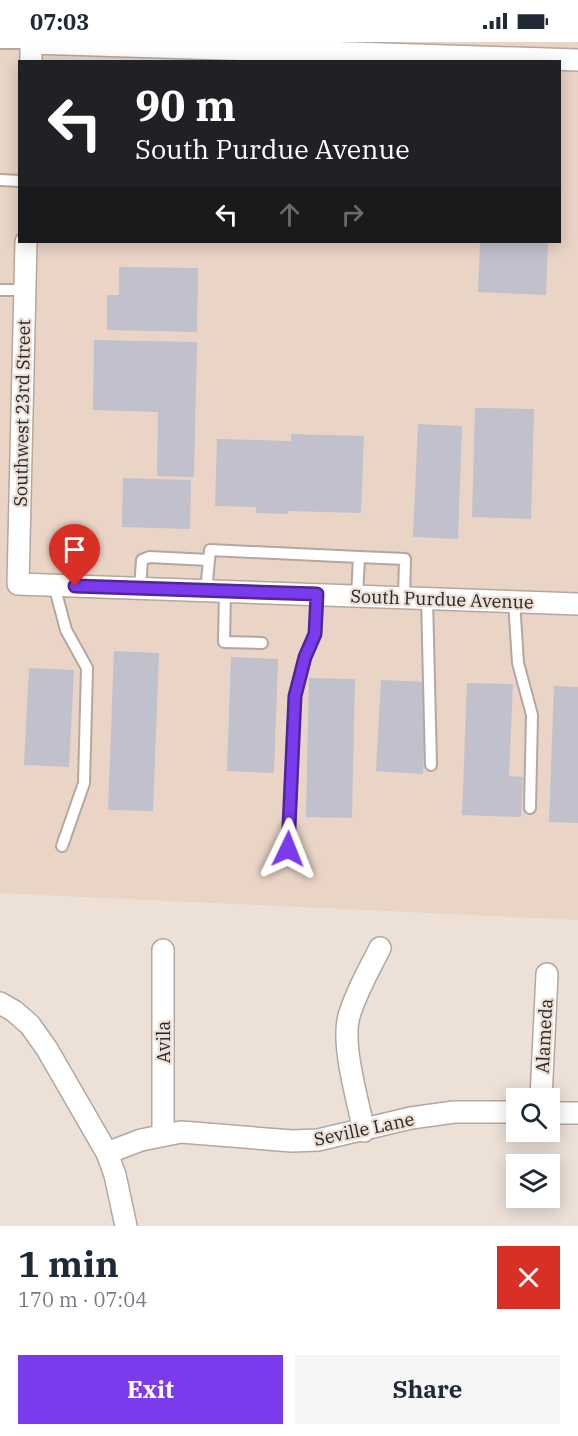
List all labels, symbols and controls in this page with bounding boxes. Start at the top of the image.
text: 07:03 [30,7,89,36]
text: 90 m [135,78,236,133]
icon: left [36,84,114,162]
text: South Purdue Avenue [135,131,410,166]
icon: left [210,198,243,231]
icon: ahead [273,198,306,231]
icon: right [336,198,369,231]
street label: Southwest 23rd Street [9,319,35,507]
pin [49,524,100,586]
icon: arrive [58,533,91,566]
street label: South Purdue Avenue [350,584,534,614]
position arrow [256,817,320,881]
street label: Alameda [531,998,557,1074]
street label: Avila [152,1021,175,1063]
map controls [506,1088,560,1208]
button: search [506,1088,560,1142]
street label: Seville Lane [312,1107,416,1151]
button: layers [506,1154,560,1208]
text: 1 min [18,1240,119,1287]
button: close [497,1246,560,1309]
text: 170 m · 07:04 [18,1286,147,1313]
button: Exit [18,1355,283,1424]
button: Share [295,1355,560,1424]

